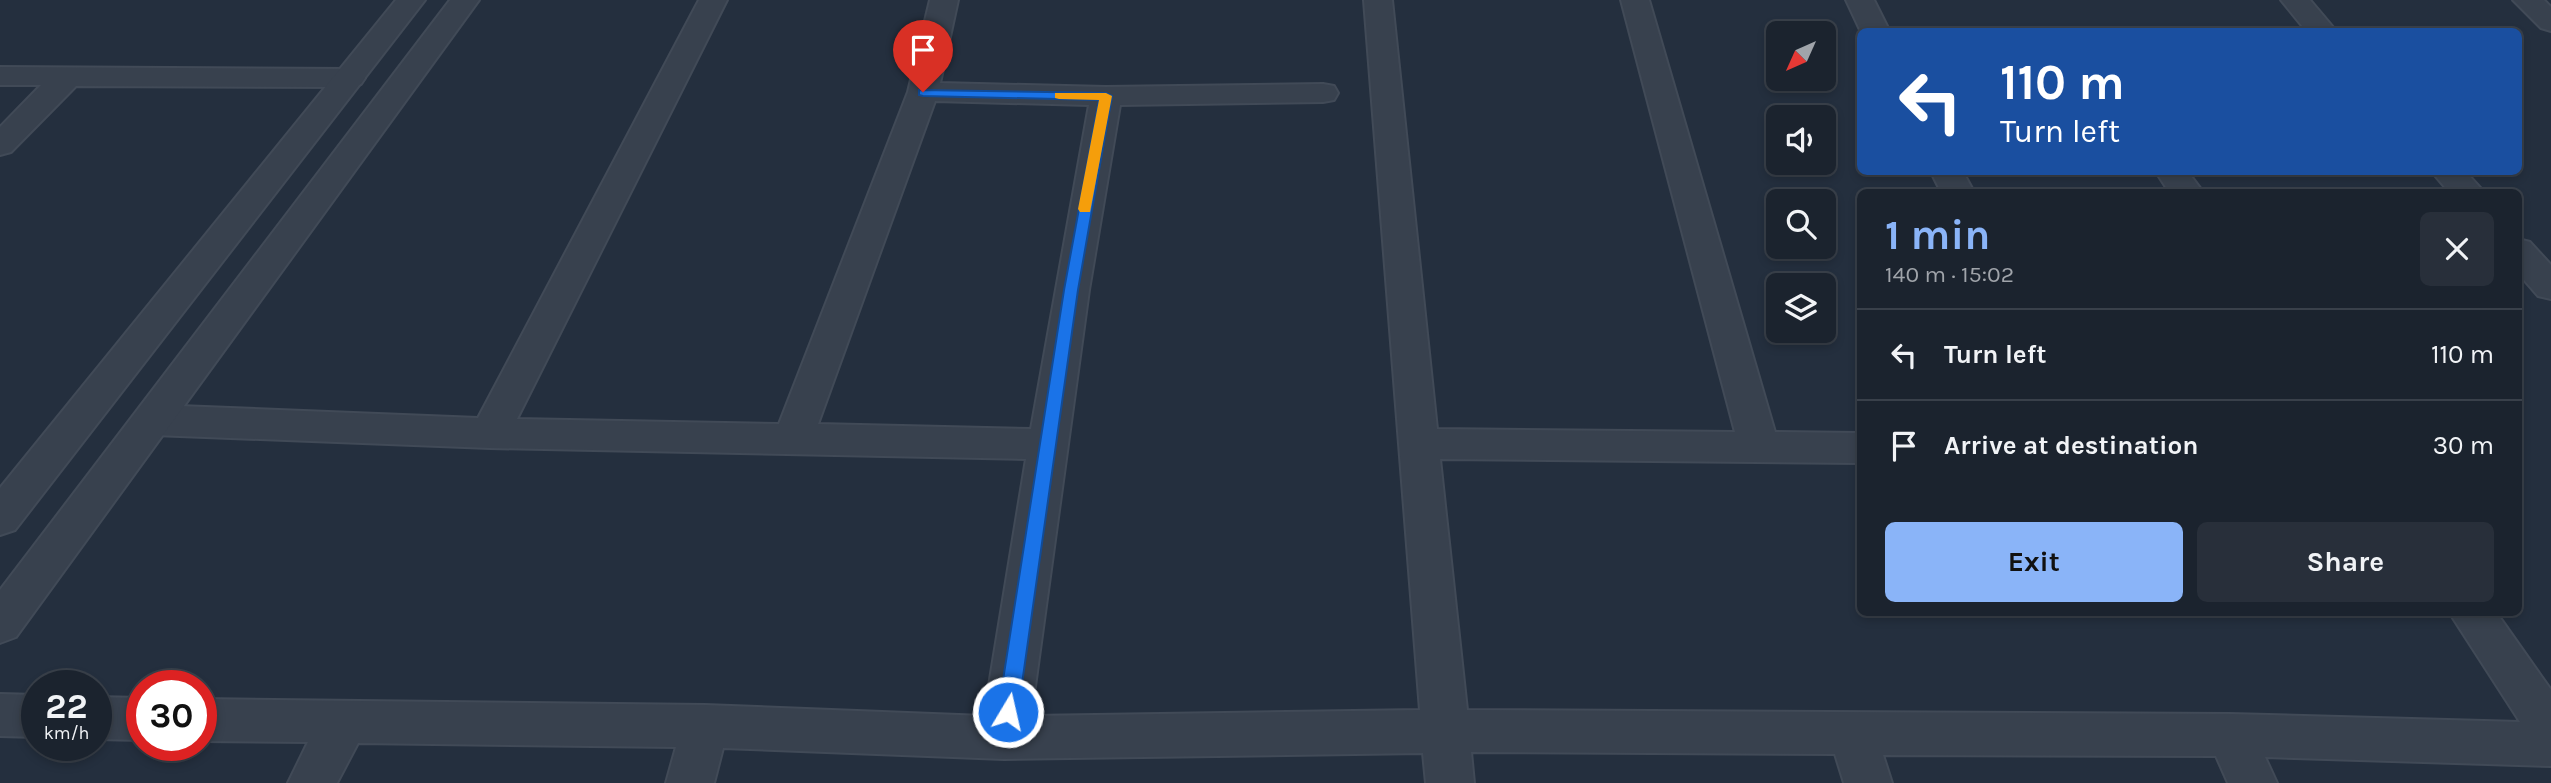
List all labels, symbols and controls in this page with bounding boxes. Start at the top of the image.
pin [893,20,953,92]
north arrow [1766,21,1836,91]
map controls [1766,21,1836,343]
icon: arrive [904,31,942,69]
text: 110 m [2000,54,2125,111]
icon: left [1885,56,1976,147]
button: sound [1766,105,1836,175]
text: Turn left [2000,113,2120,150]
button: search [1766,189,1836,259]
text: 1 min [1885,210,1990,260]
button: close [2420,212,2494,286]
text: 140 m · 15:02 [1885,261,2014,288]
button: layers [1766,273,1836,343]
icon: left [1885,336,1923,374]
text: Turn left [1944,339,2046,370]
text: 110 m [2431,339,2494,370]
icon: arrive [1885,427,1923,465]
text: Arrive at destination [1944,430,2198,461]
text: 30 m [2433,430,2494,461]
button: Exit [1885,522,2183,602]
button: Share [2197,522,2494,602]
speed limit sign: 30 [126,670,217,761]
position arrow [971,675,1045,749]
text: 22 [45,686,88,727]
text: km/h [44,722,89,744]

